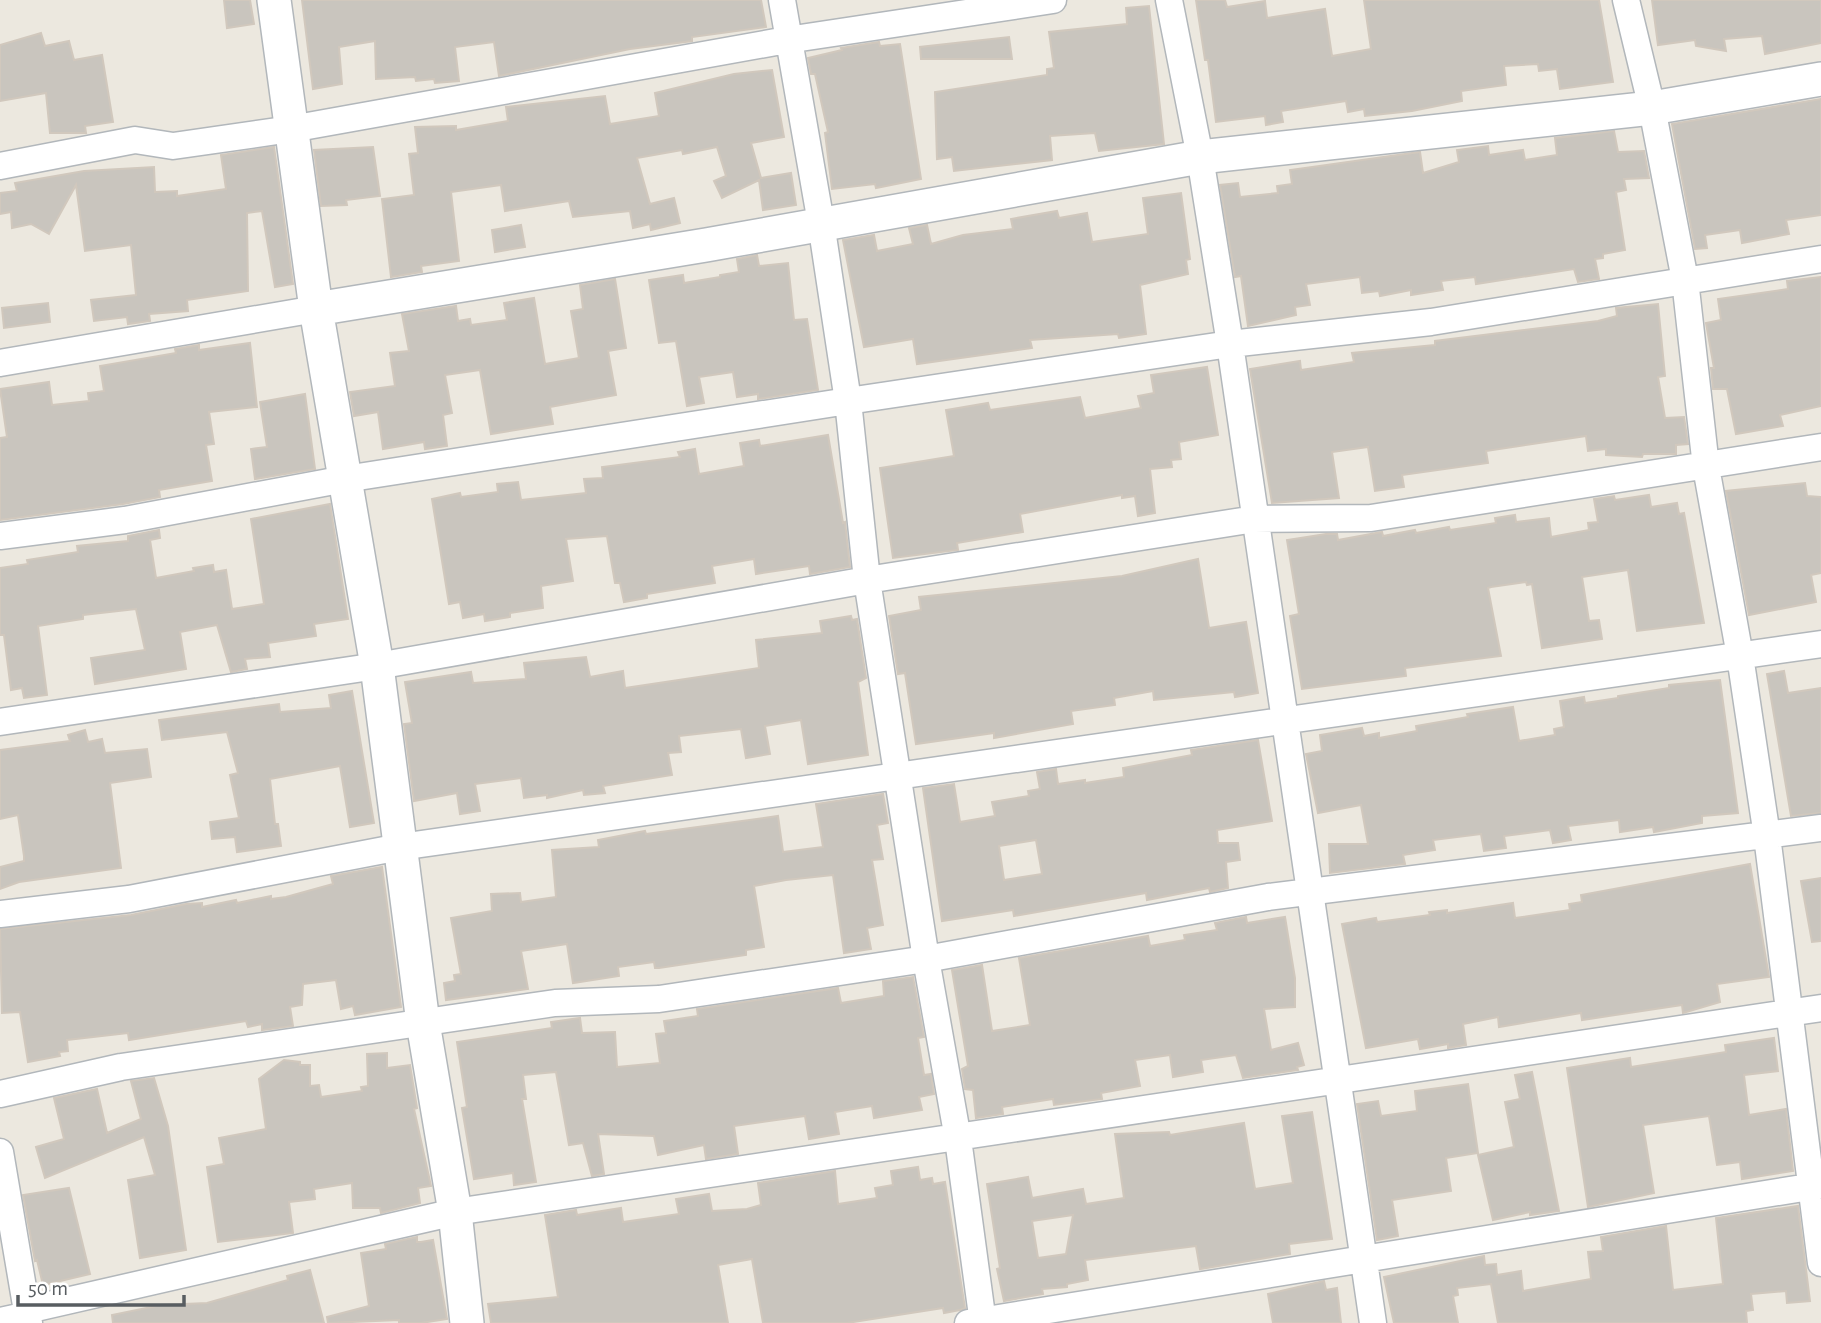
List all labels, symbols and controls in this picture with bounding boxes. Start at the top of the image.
scale bar [18,1264,184,1308]
text: 50 m [28,1278,68,1299]

